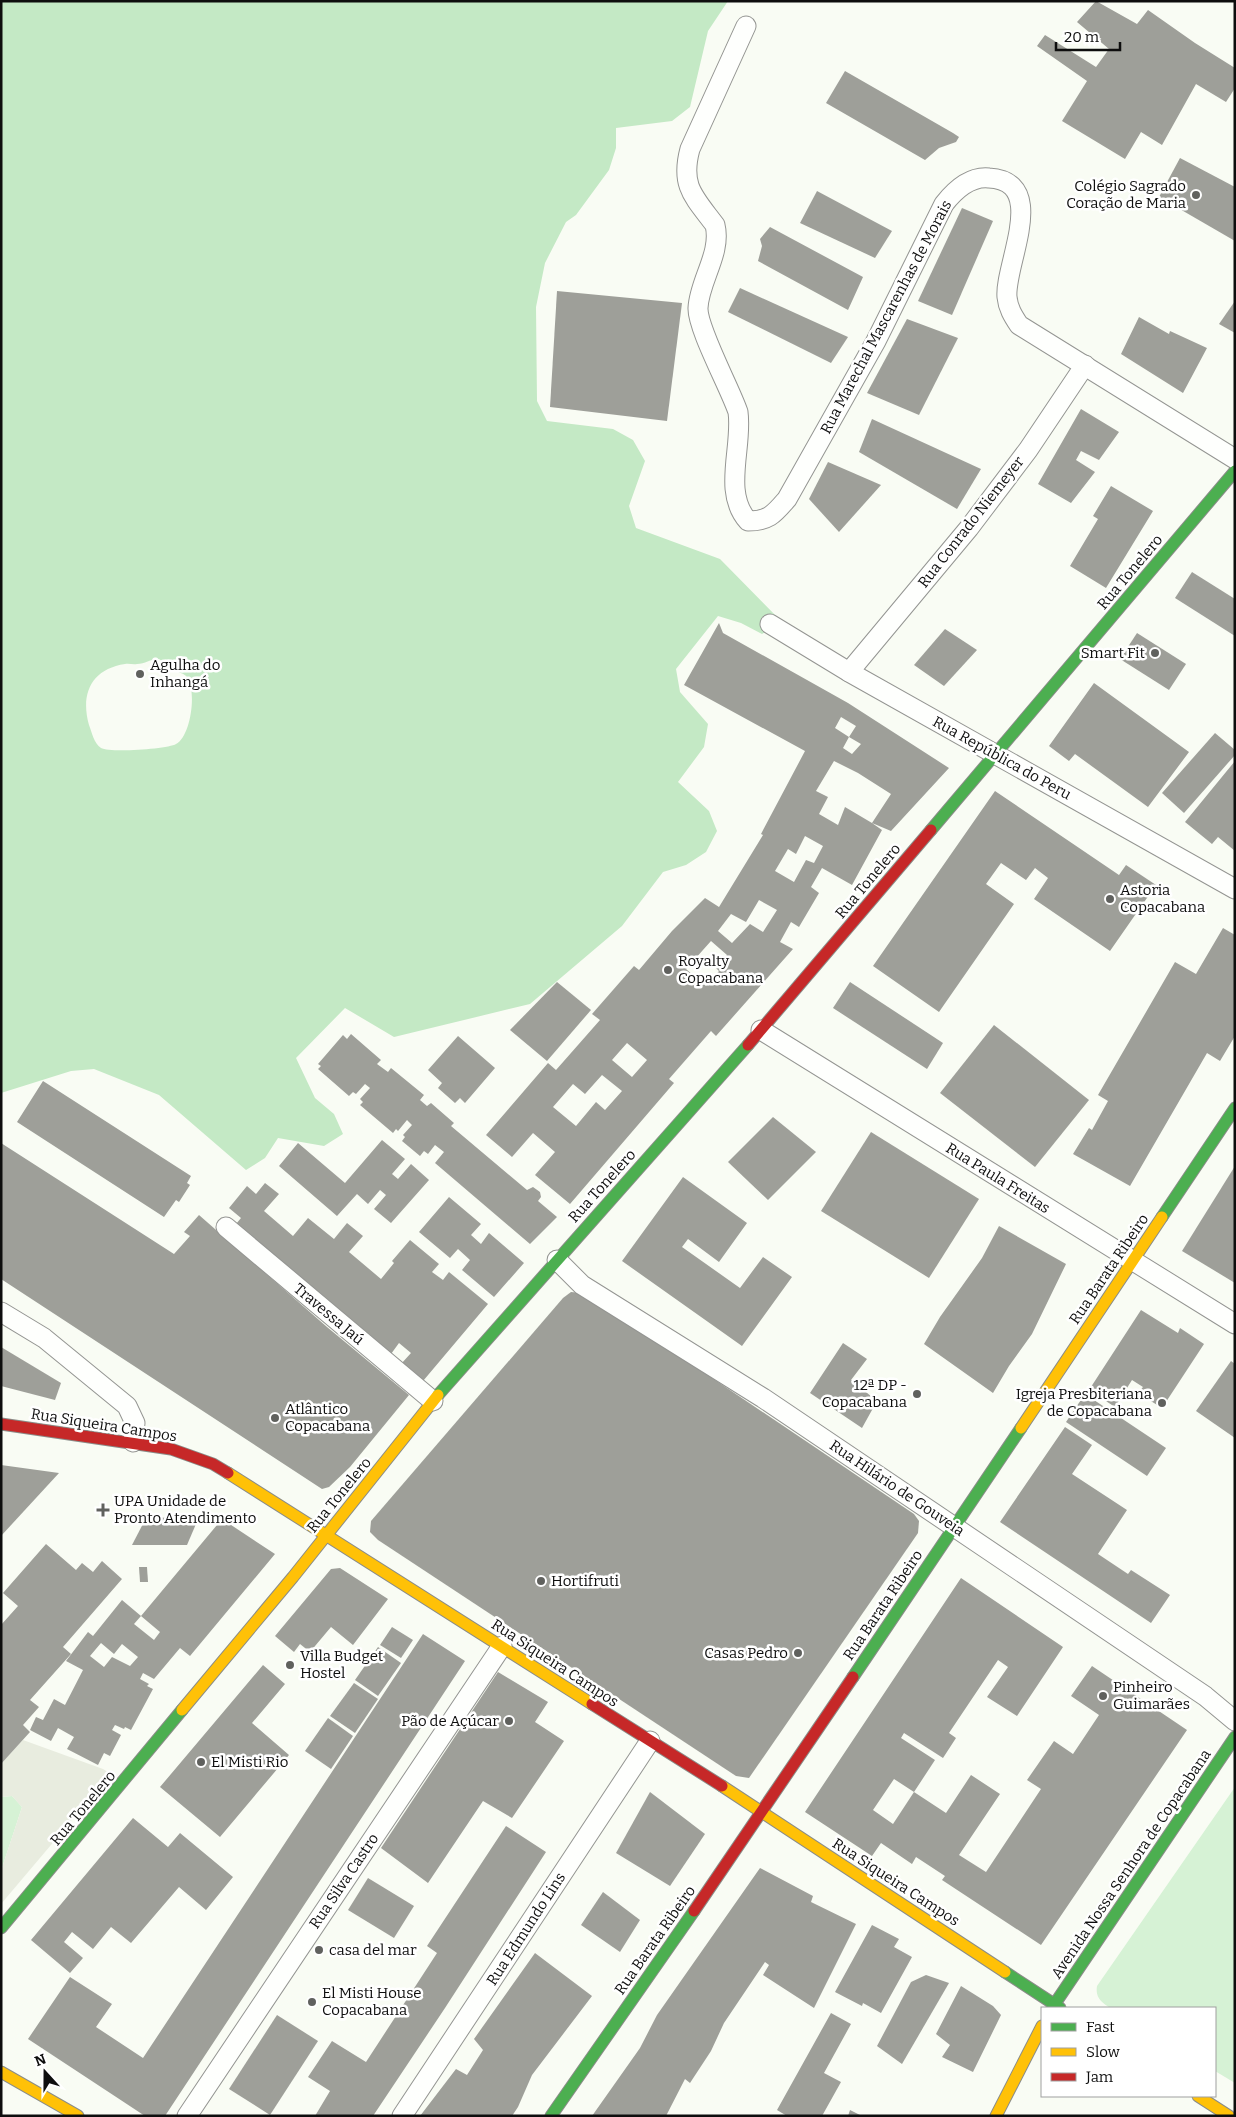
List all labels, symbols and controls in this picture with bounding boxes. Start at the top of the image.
scale bar [1056,20,1120,52]
text: 20 m [1064,28,1100,46]
place label: Colégio Sagrado Coração de Maria [1066,177,1186,212]
marker: Colégio Sagrado Coração de Maria [1190,189,1202,201]
street label: Rua Marechal Mascarenhas de Morais [817,197,955,437]
street label: Rua Conrado Niemeyer [914,453,1028,591]
street label: Rua Tonelero [1094,531,1166,613]
place label: Smart Fit [1081,644,1146,662]
marker: Smart Fit [1149,647,1161,659]
place label: Agulha do Inhangá [150,656,220,691]
marker: Agulha do Inhangá [134,668,146,680]
street label: Rua República do Peru [930,712,1074,804]
street label: Rua Tonelero [832,840,904,922]
place label: Astoria Copacabana [1120,881,1205,916]
marker: Astoria Copacabana [1104,893,1116,905]
place label: Royalty Copacabana [678,952,763,987]
marker: Royalty Copacabana [662,964,674,976]
street label: Rua Paula Freitas [943,1139,1053,1217]
street label: Rua Tonelero [565,1146,639,1226]
street label: Rua Barata Ribeiro [1065,1211,1153,1327]
street label: Travessa Jaú [290,1279,368,1349]
place label: 12ª DP - Copacabana [822,1376,907,1411]
place label: Igreja Presbiteriana de Copacabana [1016,1385,1152,1420]
marker: 12ª DP - Copacabana [911,1388,923,1400]
marker: Igreja Presbiteriana de Copacabana [1156,1397,1168,1409]
place label: Atlântico Copacabana [285,1400,370,1435]
street label: Rua Siqueira Campos [30,1405,178,1445]
marker: Atlântico Copacabana [269,1412,281,1424]
street label: Rua Hilário de Gouveia [826,1436,968,1540]
street label: Rua Tonelero [303,1454,375,1536]
place label: UPA Unidade de Pronto Atendimento [114,1492,256,1527]
marker: UPA Unidade de Pronto Atendimento [96,1503,110,1517]
street label: Rua Barata Ribeiro [839,1547,927,1663]
place label: Hortifruti [551,1572,620,1590]
marker: Hortifruti [535,1575,547,1587]
street label: Rua Siqueira Campos [488,1615,622,1711]
place label: Casas Pedro [704,1644,788,1662]
place label: Villa Budget Hostel [300,1647,384,1682]
marker: Casas Pedro [792,1647,804,1659]
marker: Villa Budget Hostel [284,1659,296,1671]
place label: Pinheiro Guimarães [1113,1678,1190,1713]
marker: Pinheiro Guimarães [1097,1690,1109,1702]
place label: Pão de Açúcar [401,1712,499,1730]
marker: Pão de Açúcar [503,1715,515,1727]
street label: Avenida Nossa Senhora de Copacabana [1047,1746,1215,1982]
place label: El Misti Rio [211,1753,288,1771]
marker: El Misti Rio [195,1756,207,1768]
street label: Rua Tonelero [47,1767,119,1849]
street label: Rua Silva Castro [305,1830,383,1932]
street label: Rua Siqueira Campos [829,1834,963,1930]
street label: Rua Edmundo Lins [483,1869,569,1989]
street label: Rua Barata Ribeiro [611,1882,699,1998]
place label: casa del mar [329,1941,417,1959]
marker: casa del mar [313,1944,325,1956]
place label: El Misti House Copacabana [322,1984,422,2019]
marker: El Misti House Copacabana [306,1996,318,2008]
legend [1041,2007,1216,2097]
text: Fast [1086,2018,1115,2036]
text: Slow [1086,2043,1121,2061]
north arrow [20,2047,70,2097]
text: N [32,2050,49,2070]
text: Jam [1085,2068,1114,2086]

